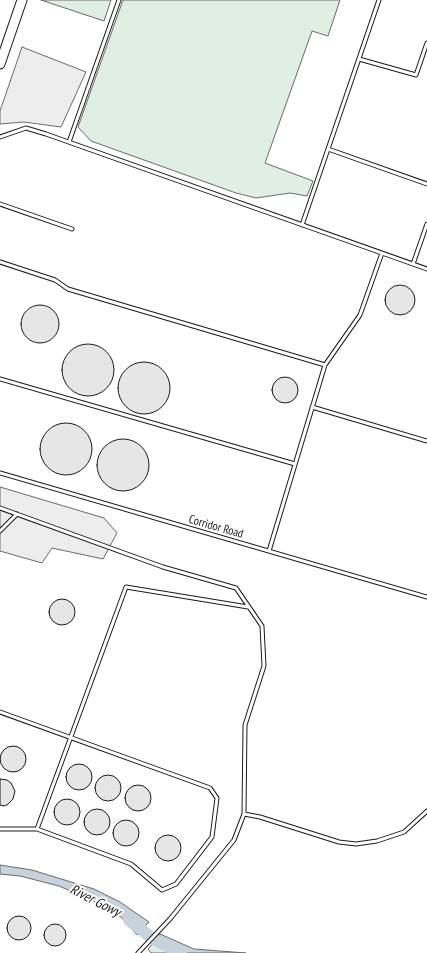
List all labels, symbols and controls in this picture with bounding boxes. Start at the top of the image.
street label: Corridor Road [187,512,245,542]
water label: River Gowy [67,881,123,921]

